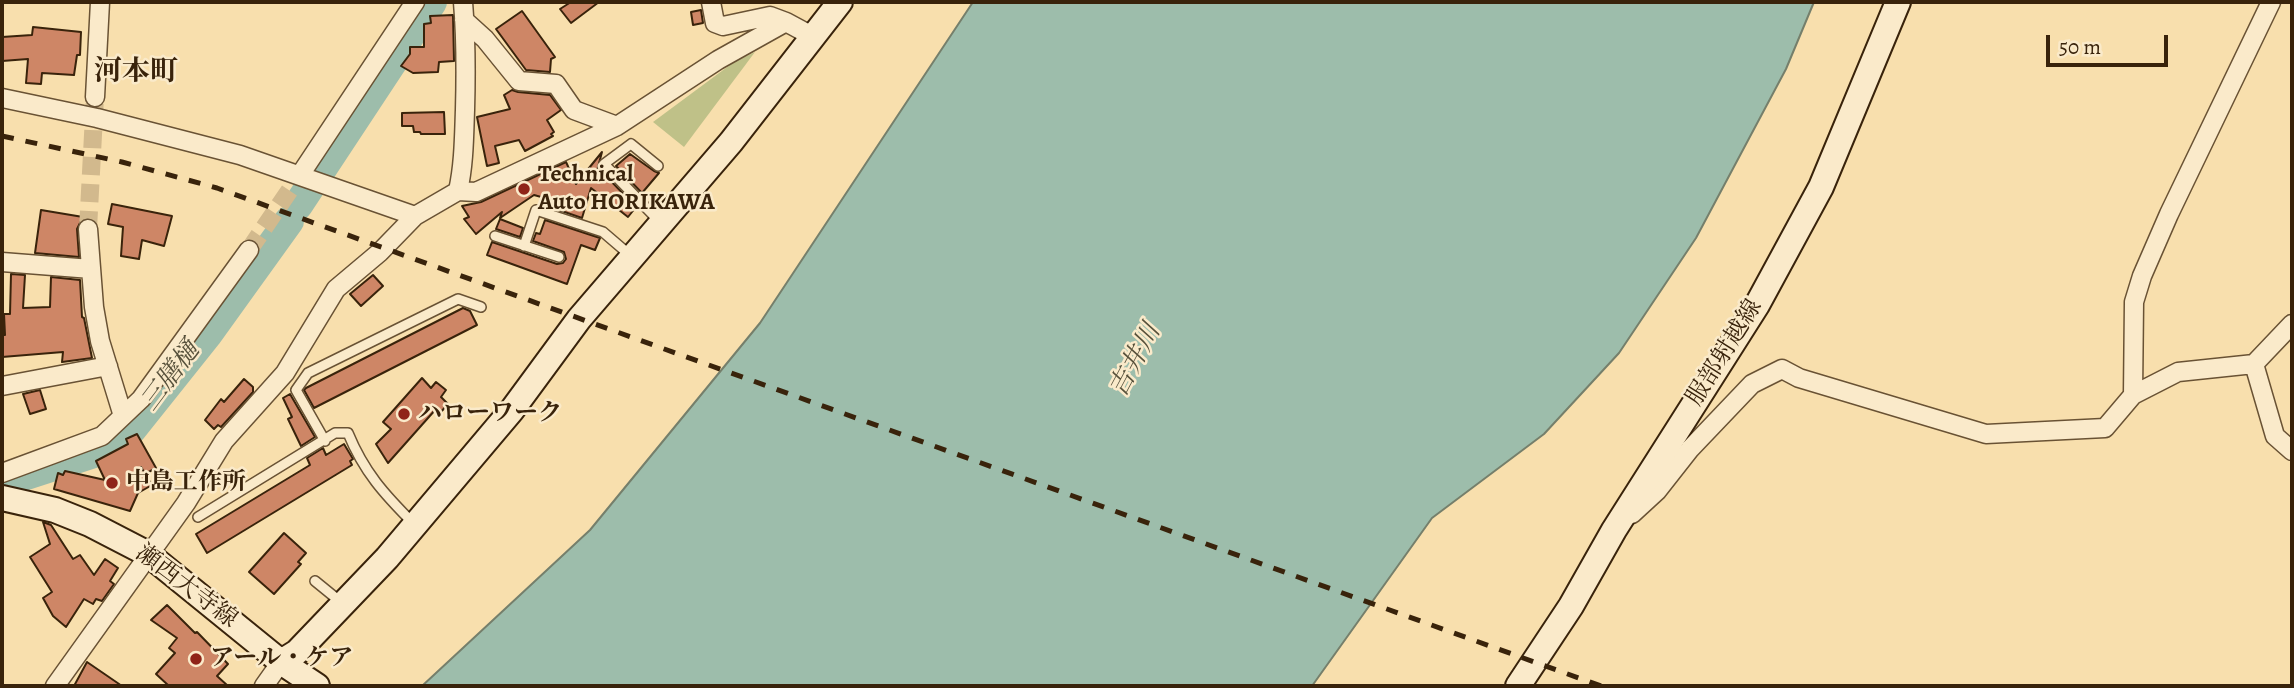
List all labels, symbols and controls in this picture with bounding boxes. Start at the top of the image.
scale bar [2049,21,2172,65]
text: 50 m [2059,33,2101,61]
district label: 河本町 [94,56,178,90]
place label: Technical Auto HORIKAWA [538,161,715,217]
marker: Technical Auto HORIKAWA [516,181,532,197]
street label: 服部射越線 [1681,294,1769,412]
water label: 吉井川 [1104,319,1168,403]
water label: 三膳樋 [135,336,207,418]
place label: ハローワーク [418,400,562,428]
marker: ハローワーク [396,406,412,422]
place label: 中島工作所 [126,469,246,497]
marker: 中島工作所 [104,475,120,491]
street label: 瀬西大寺線 [129,539,243,635]
place label: アール・ケア [210,645,353,673]
marker: アール・ケア [188,651,204,667]

